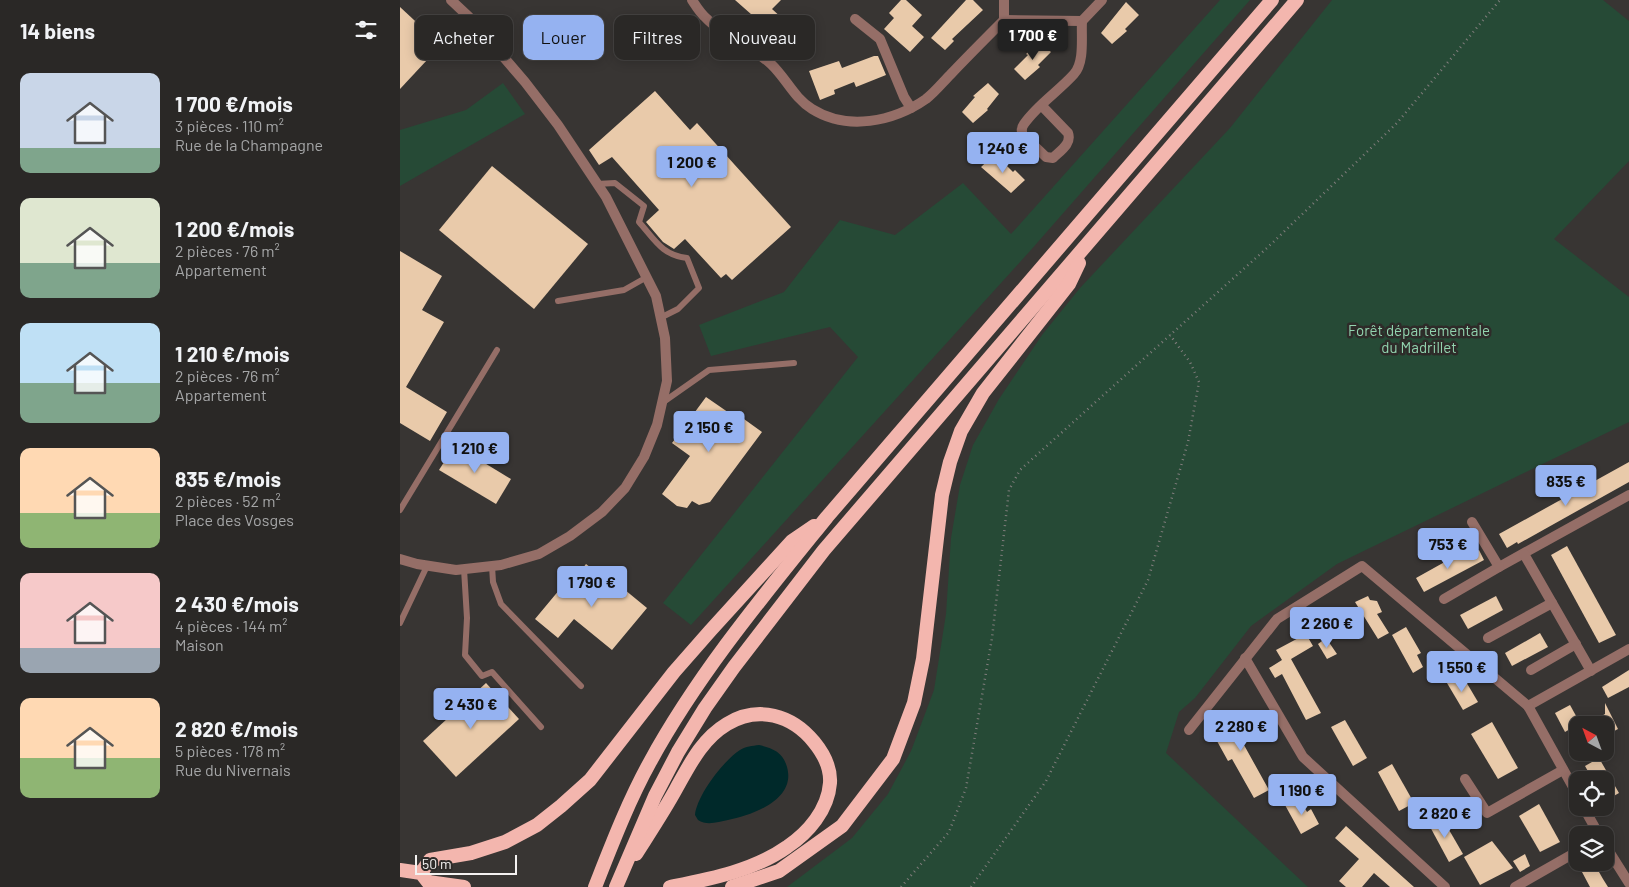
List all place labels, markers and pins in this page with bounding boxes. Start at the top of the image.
pin: 1 700 € [987,18,1079,61]
pin: 1 240 € [957,132,1049,174]
pin: 1 200 € [646,146,738,188]
pin: 2 150 € [663,410,755,453]
pin: 1 210 € [429,432,521,474]
pin: 835 € [1531,464,1601,507]
pin: 753 € [1413,528,1483,570]
pin: 1 790 € [546,566,638,608]
pin: 2 260 € [1281,606,1373,649]
pin: 1 550 € [1416,650,1508,693]
pin: 2 430 € [425,688,517,730]
pin: 2 280 € [1195,710,1287,752]
pin: 1 190 € [1256,774,1348,816]
pin: 2 820 € [1399,796,1491,839]

